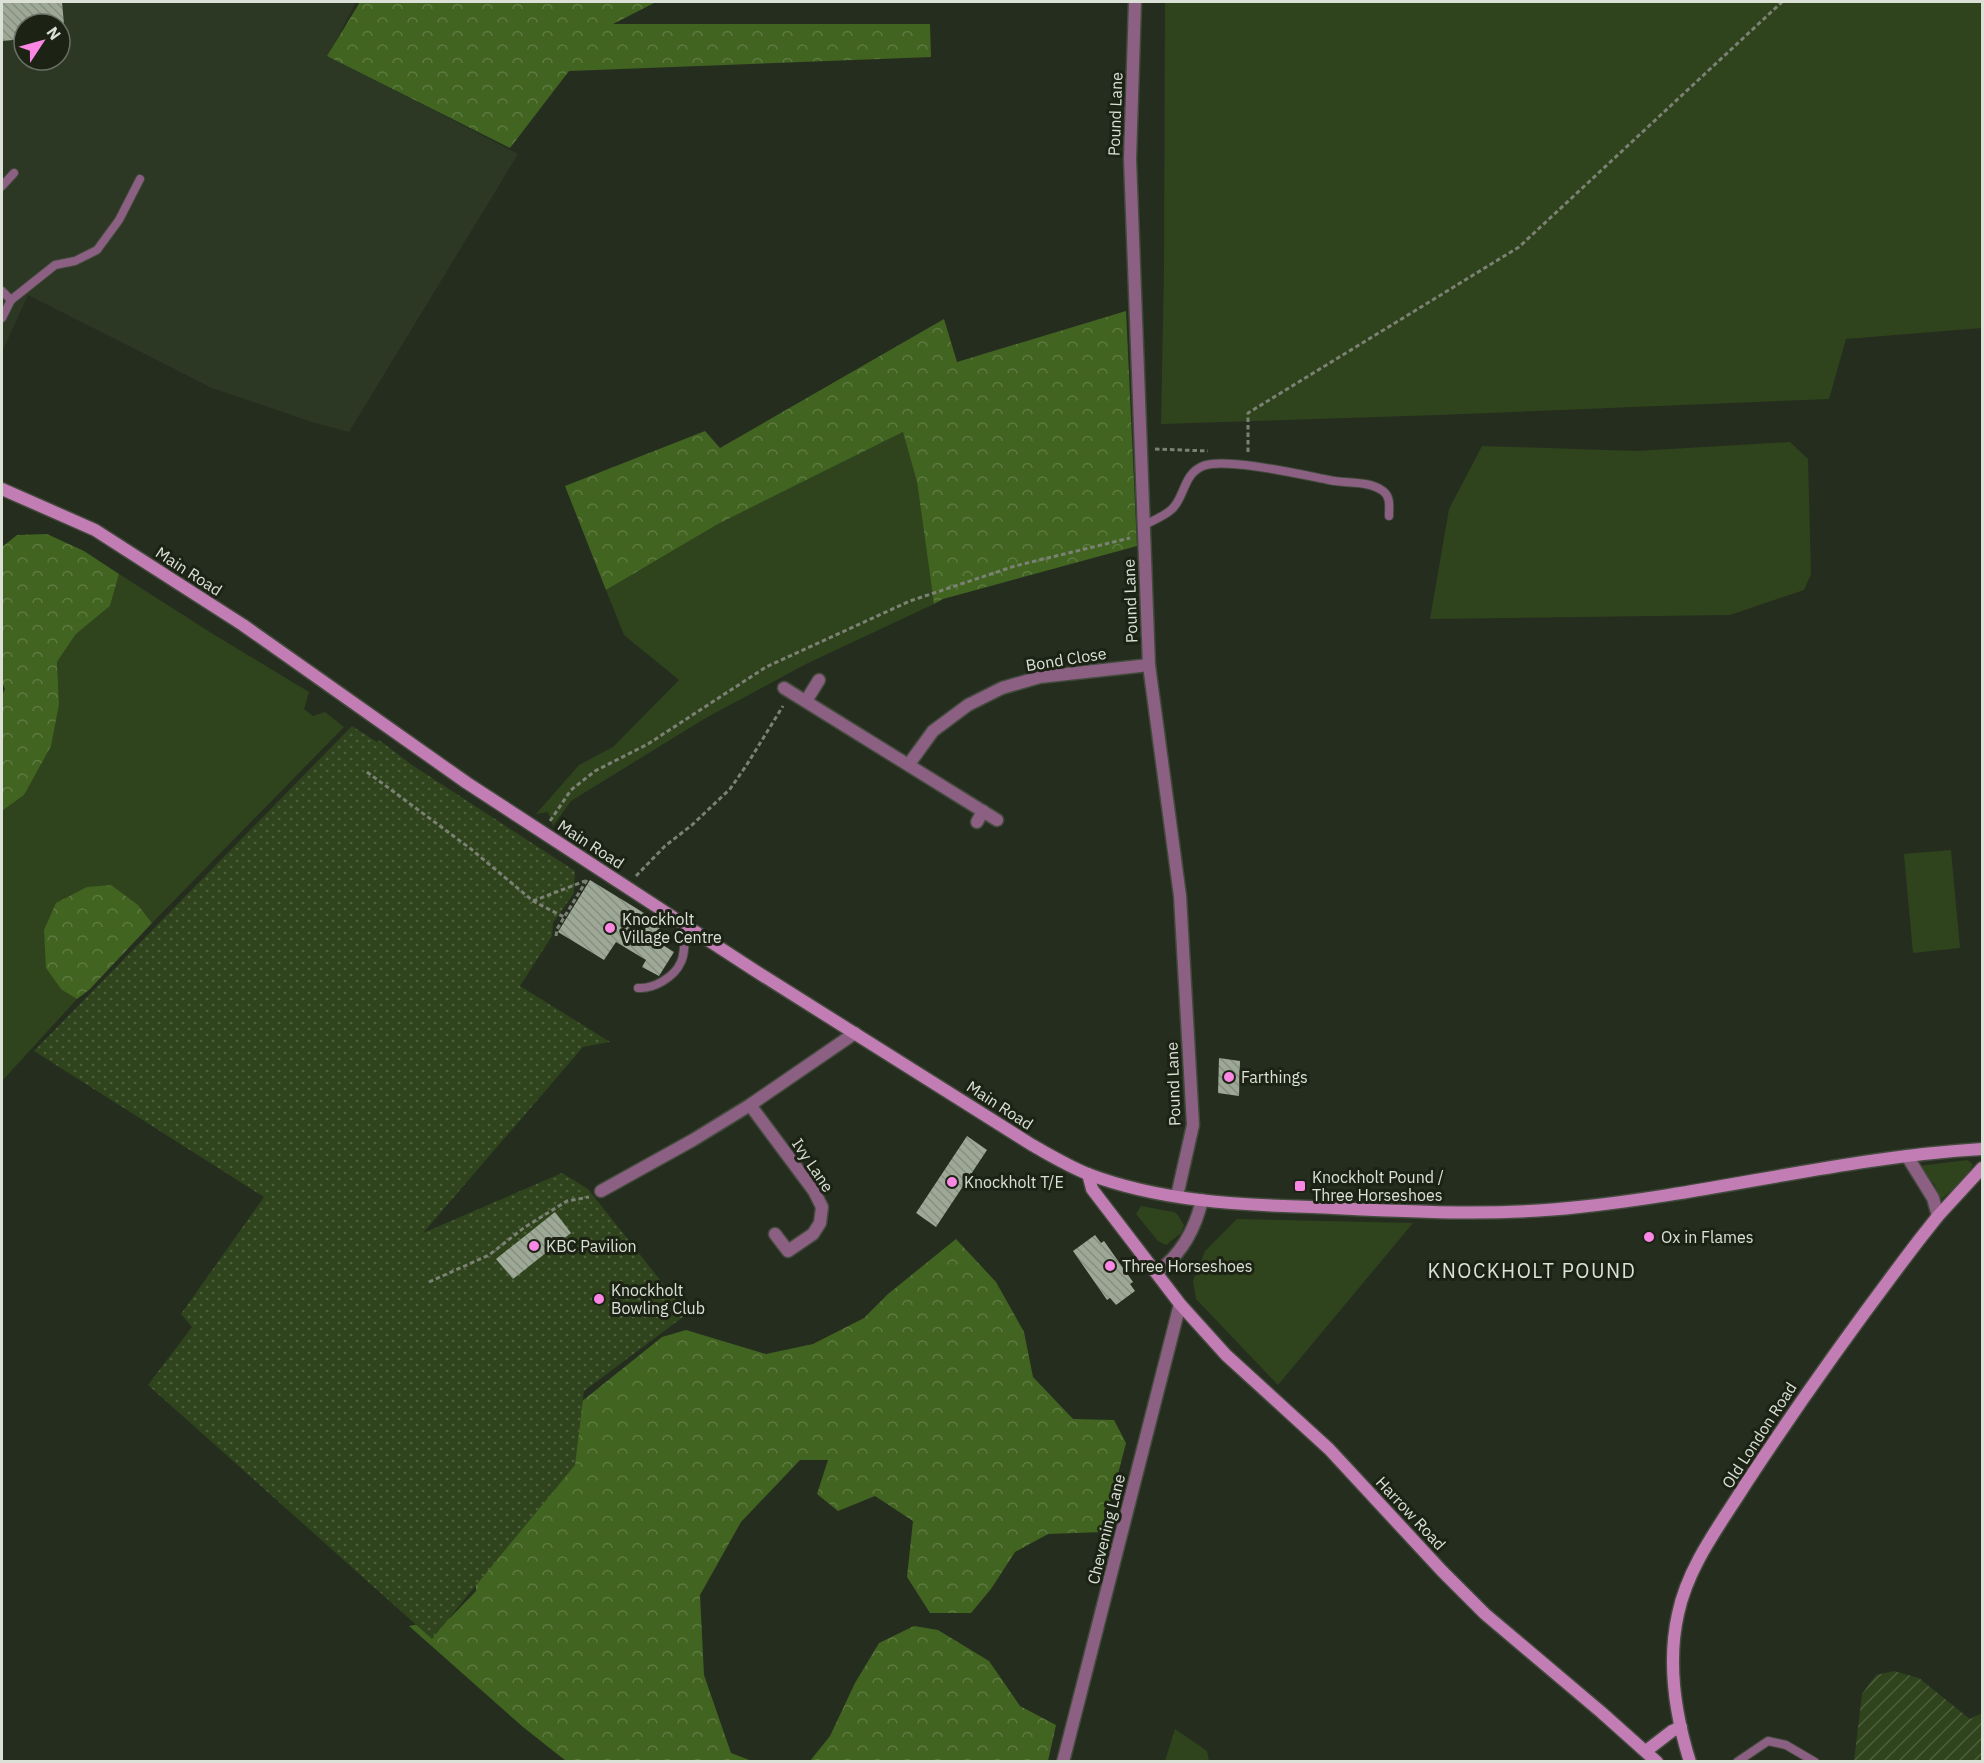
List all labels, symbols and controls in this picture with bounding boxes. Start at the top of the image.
north arrow [12,12,72,72]
text: N [43,23,66,44]
street label: Pound Lane [1104,71,1126,156]
street label: Main Road [152,542,226,600]
street label: Pound Lane [1119,558,1141,643]
street label: Bond Close [1024,643,1108,675]
street label: Main Road [554,815,628,873]
place label: Knockholt Village Centre [622,909,722,947]
marker: Knockholt Village Centre [603,921,617,935]
street label: Pound Lane [1162,1041,1184,1126]
place label: Farthings [1241,1067,1308,1087]
marker: Farthings [1222,1070,1236,1084]
street label: Main Road [963,1076,1037,1134]
street label: Ivy Lane [788,1134,838,1196]
place label: Knockholt Pound / Three Horseshoes [1312,1167,1444,1205]
place label: Knockholt T/E [964,1172,1064,1192]
marker: Knockholt T/E [945,1175,959,1189]
marker: Knockholt Pound / Three Horseshoes [1293,1179,1307,1193]
place label: Ox in Flames [1661,1227,1753,1247]
marker: Ox in Flames [1642,1230,1656,1244]
place label: KBC Pavilion [546,1236,637,1256]
marker: KBC Pavilion [527,1239,541,1253]
place label: Three Horseshoes [1122,1256,1253,1276]
district label: KNOCKHOLT POUND [1427,1257,1637,1284]
marker: Three Horseshoes [1103,1259,1117,1273]
place label: Knockholt Bowling Club [611,1280,705,1318]
marker: Knockholt Bowling Club [592,1292,606,1306]
street label: Old London Road [1717,1378,1801,1492]
street label: Chevening Lane [1083,1472,1129,1586]
street label: Harrow Road [1372,1472,1450,1554]

